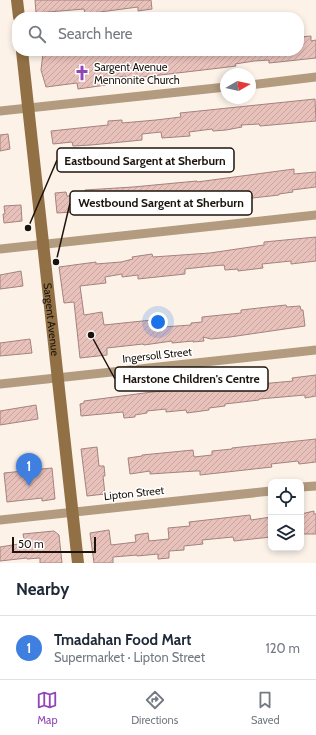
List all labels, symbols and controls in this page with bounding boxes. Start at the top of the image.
search box [12,12,304,56]
icon: search [26,23,48,45]
text: Search here [58,25,133,43]
place label: Sargent Avenue Mennonite Church [94,60,180,87]
church icon: Sargent Avenue Mennonite Church [73,64,91,82]
north arrow [220,68,256,104]
callout: Eastbound Sargent at Sherburn [57,148,234,172]
text: Eastbound Sargent at Sherburn [64,153,226,168]
callout: Westbound Sargent at Sherburn [70,191,252,215]
text: Westbound Sargent at Sherburn [78,195,244,210]
street label: Sargent Avenue [40,282,62,357]
your location [148,312,168,332]
street label: Ingersoll Street [121,344,193,366]
callout: Harstone Children's Centre [115,367,268,391]
text: Harstone Children's Centre [122,371,260,386]
pin: 1 [16,453,42,486]
map controls [268,479,304,551]
button: locate [268,479,304,515]
street label: Lipton Street [103,483,165,503]
button: layers [268,515,304,551]
scale bar [12,535,96,554]
text: 50 m [18,537,44,551]
text: Nearby [16,579,69,599]
text: Tmadahan Food Mart [54,631,191,649]
text: 1 [27,640,31,656]
text: 120 m [266,640,300,656]
text: Supermarket · Lipton Street [54,649,205,665]
tab: Map [36,689,58,727]
tab: Directions [131,689,178,727]
tab: Saved [251,689,280,727]

